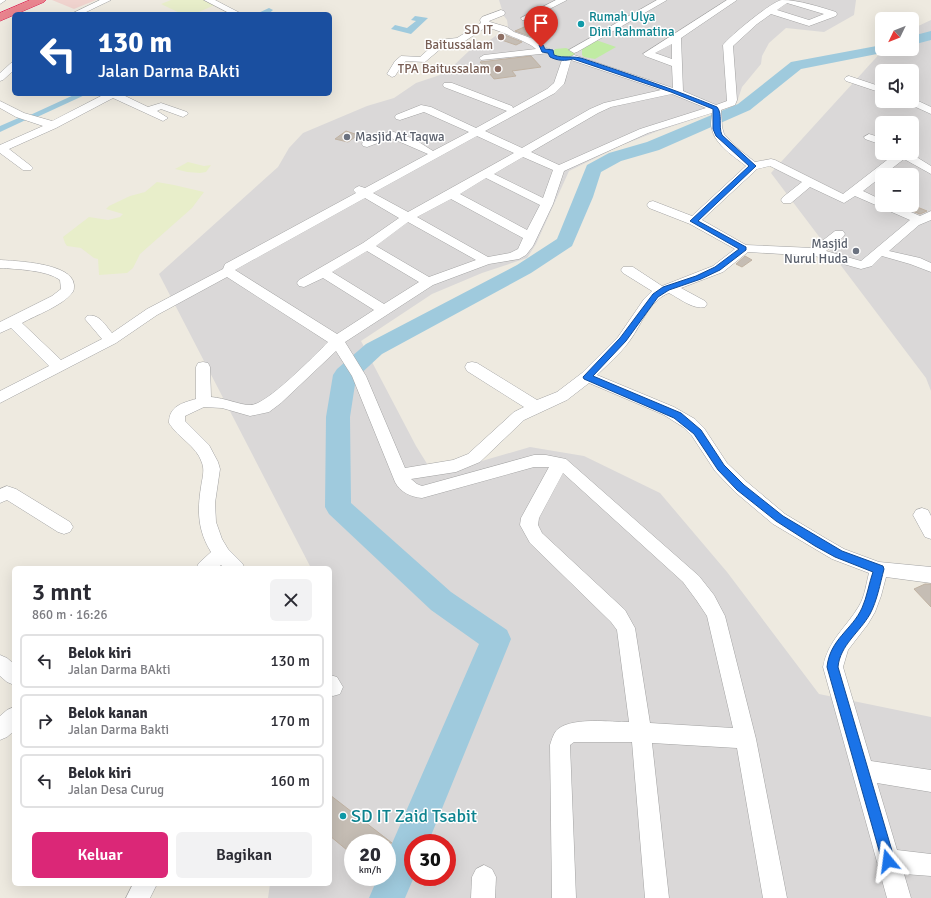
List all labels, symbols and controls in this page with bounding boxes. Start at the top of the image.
pin [524,6,558,47]
place label: Rumah Ulya Dini Rahmatina [589,9,674,40]
icon: arrive [530,12,552,34]
north arrow [875,12,919,56]
map controls [875,12,919,212]
marker: Rumah Ulya Dini Rahmatina [576,19,586,29]
place label: SD IT Baitussalam [425,22,494,53]
text: 130 m [98,26,172,60]
icon: left [32,28,84,80]
marker: SD IT Baitussalam [496,32,506,42]
text: Jalan Darma BAkti [98,60,240,82]
place label: TPA Baitussalam [398,61,490,77]
marker: TPA Baitussalam [493,64,503,74]
button: sound [875,64,919,108]
button: + [875,116,919,160]
place label: Masjid At Taqwa [355,129,445,145]
marker: Masjid At Taqwa [342,132,352,142]
button: − [875,168,919,212]
place label: Masjid Nurul Huda [784,236,848,267]
marker: Masjid Nurul Huda [851,246,861,256]
text: 3 mnt [32,577,91,607]
button: close [270,579,312,621]
text: 860 m · 16:26 [32,607,108,623]
text: Belok kiri [68,644,131,662]
icon: left [34,650,56,672]
text: 130 m [270,652,310,670]
text: Jalan Darma BAkti [68,662,170,678]
text: Belok kanan [68,704,148,722]
icon: right [34,710,56,732]
text: 170 m [270,712,310,730]
text: Jalan Darma Bakti [68,722,169,738]
text: Belok kiri [68,764,131,782]
icon: left [34,770,56,792]
text: 160 m [270,772,310,790]
text: Jalan Desa Curug [68,782,164,798]
place label: SD IT Zaid Tsabit [351,805,477,827]
marker: SD IT Zaid Tsabit [338,811,348,821]
button: Keluar [32,832,168,878]
button: Bagikan [176,832,312,878]
speed limit sign: 30 [404,834,456,886]
position arrow [867,840,909,882]
text: 20 [359,842,381,867]
text: km/h [359,864,381,876]

